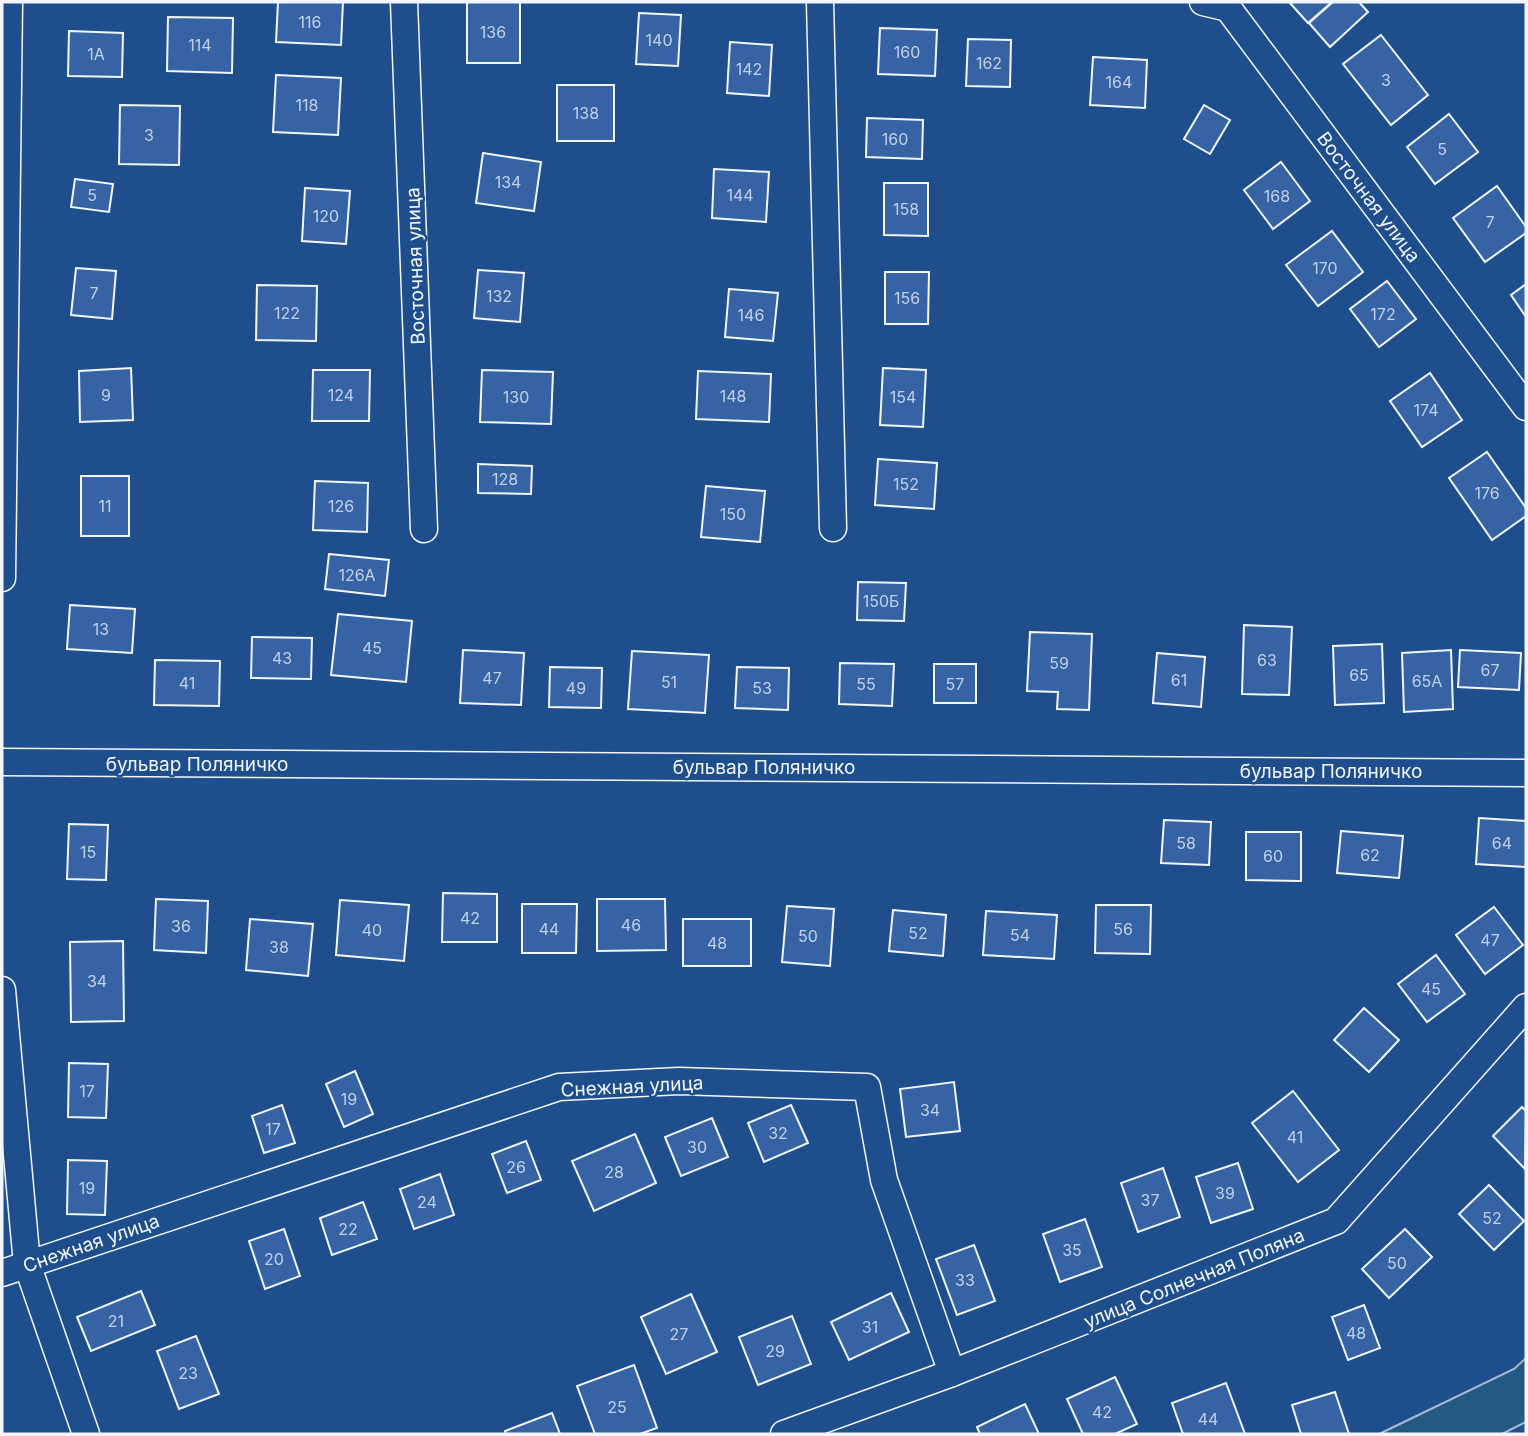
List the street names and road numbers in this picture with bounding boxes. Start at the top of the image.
street label: Восточная улица [1312,127,1425,267]
street label: Восточная улица [401,187,430,345]
street label: бульвар Поляничко [106,753,288,776]
street label: бульвар Поляничко [673,756,855,779]
street label: бульвар Поляничко [1240,760,1422,783]
street label: Снежная улица [560,1071,704,1102]
street label: Снежная улица [20,1209,162,1278]
street label: улица Солнечная Поляна [1081,1224,1308,1333]

